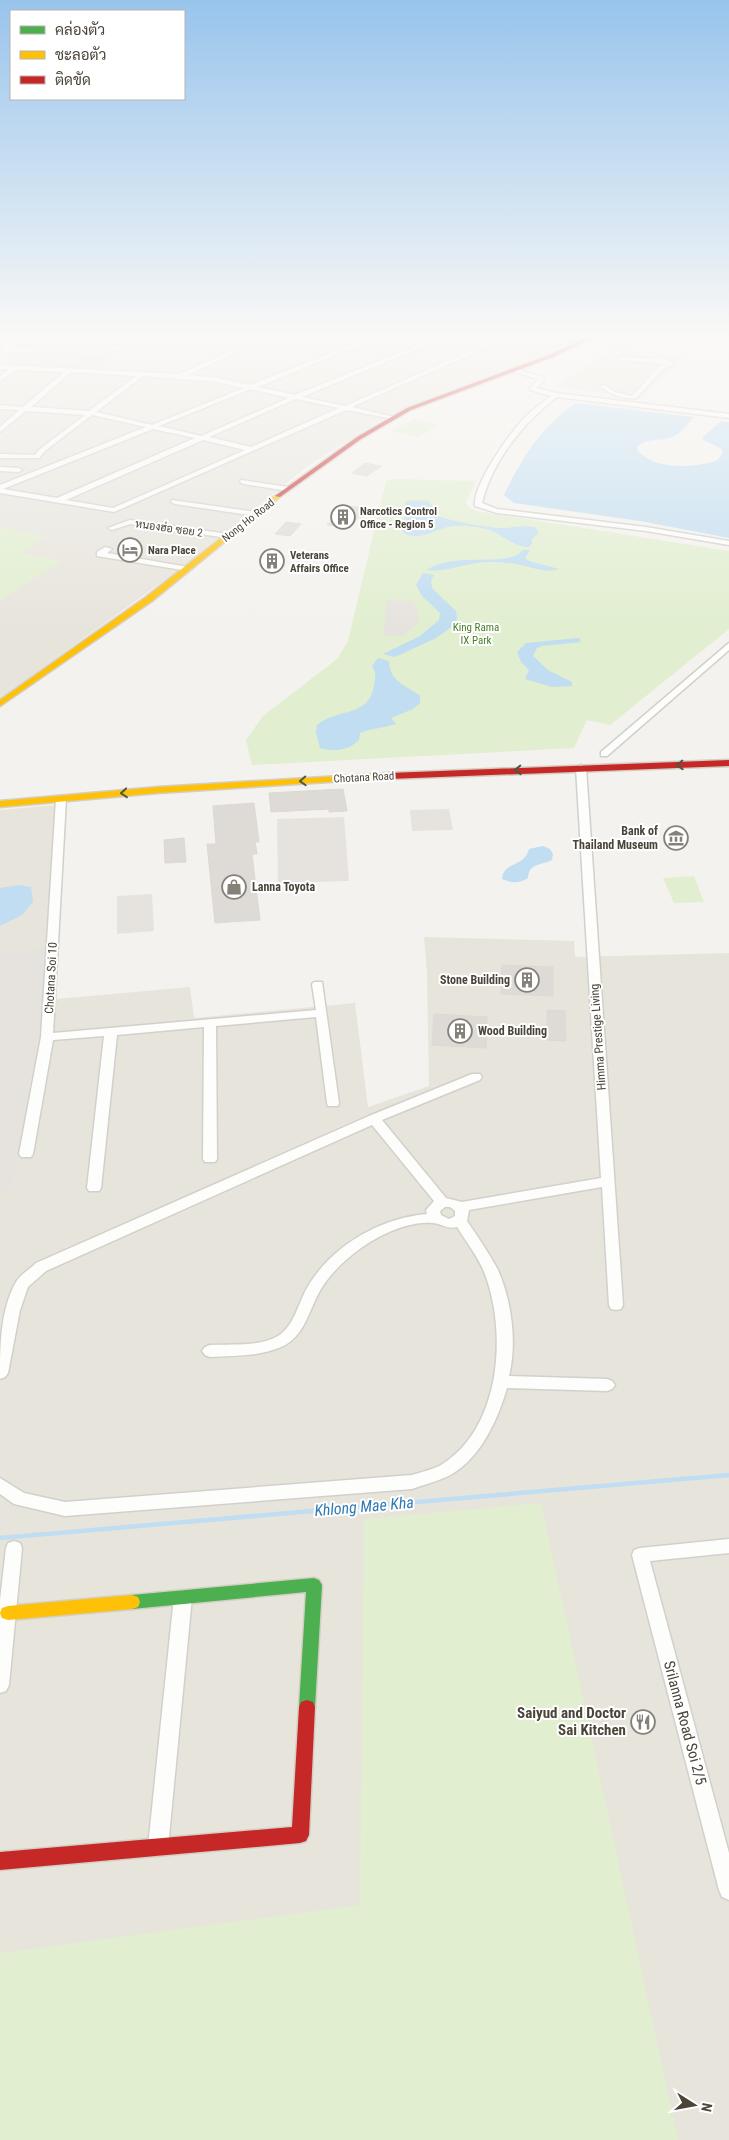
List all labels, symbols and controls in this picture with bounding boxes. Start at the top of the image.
legend [10,10,185,100]
text: คล่องตัว [55,20,105,39]
text: ชะลอตัว [55,46,106,64]
text: ติดขัด [55,71,91,89]
street label: Nong Ho Road [220,496,277,545]
building icon: Narcotics Control Office - Region 5 [330,504,356,530]
place label: Narcotics Control Office - Region 5 [360,505,437,531]
street label: หนองฮ่อ ซอย 2 [134,516,204,540]
hotel icon: Nara Place [117,537,143,563]
place label: Nara Place [148,544,196,557]
building icon: Veterans Affairs Office [259,548,285,574]
place label: Veterans Affairs Office [290,549,349,575]
park label: King Rama IX Park [453,621,499,647]
one-way arrow [676,759,684,770]
one-way arrow [514,765,522,776]
street label: Chotana Road [333,769,395,786]
one-way arrow [299,775,307,786]
one-way arrow [119,787,127,798]
place label: Bank of Thailand Museum [573,824,658,852]
museum icon: Bank of Thailand Museum [663,825,689,851]
shop icon: Lanna Toyota [221,874,247,900]
place label: Lanna Toyota [252,880,315,894]
street label: Chotana Soi 10 [42,942,60,1014]
building icon: Stone Building [514,967,540,993]
place label: Stone Building [440,973,510,987]
street label: Himma Prestige Living [587,983,609,1091]
building icon: Wood Building [447,1018,473,1044]
place label: Wood Building [478,1024,547,1038]
water label: Khlong Mae Kha [314,1493,414,1520]
street label: Srilanna Road Soi 2/5 [660,1659,710,1787]
place label: Saiyud and Doctor Sai Kitchen [517,1704,626,1739]
restaurant icon: Saiyud and Doctor Sai Kitchen [630,1709,656,1735]
north arrow [669,2080,719,2130]
text: N [698,2102,715,2113]

